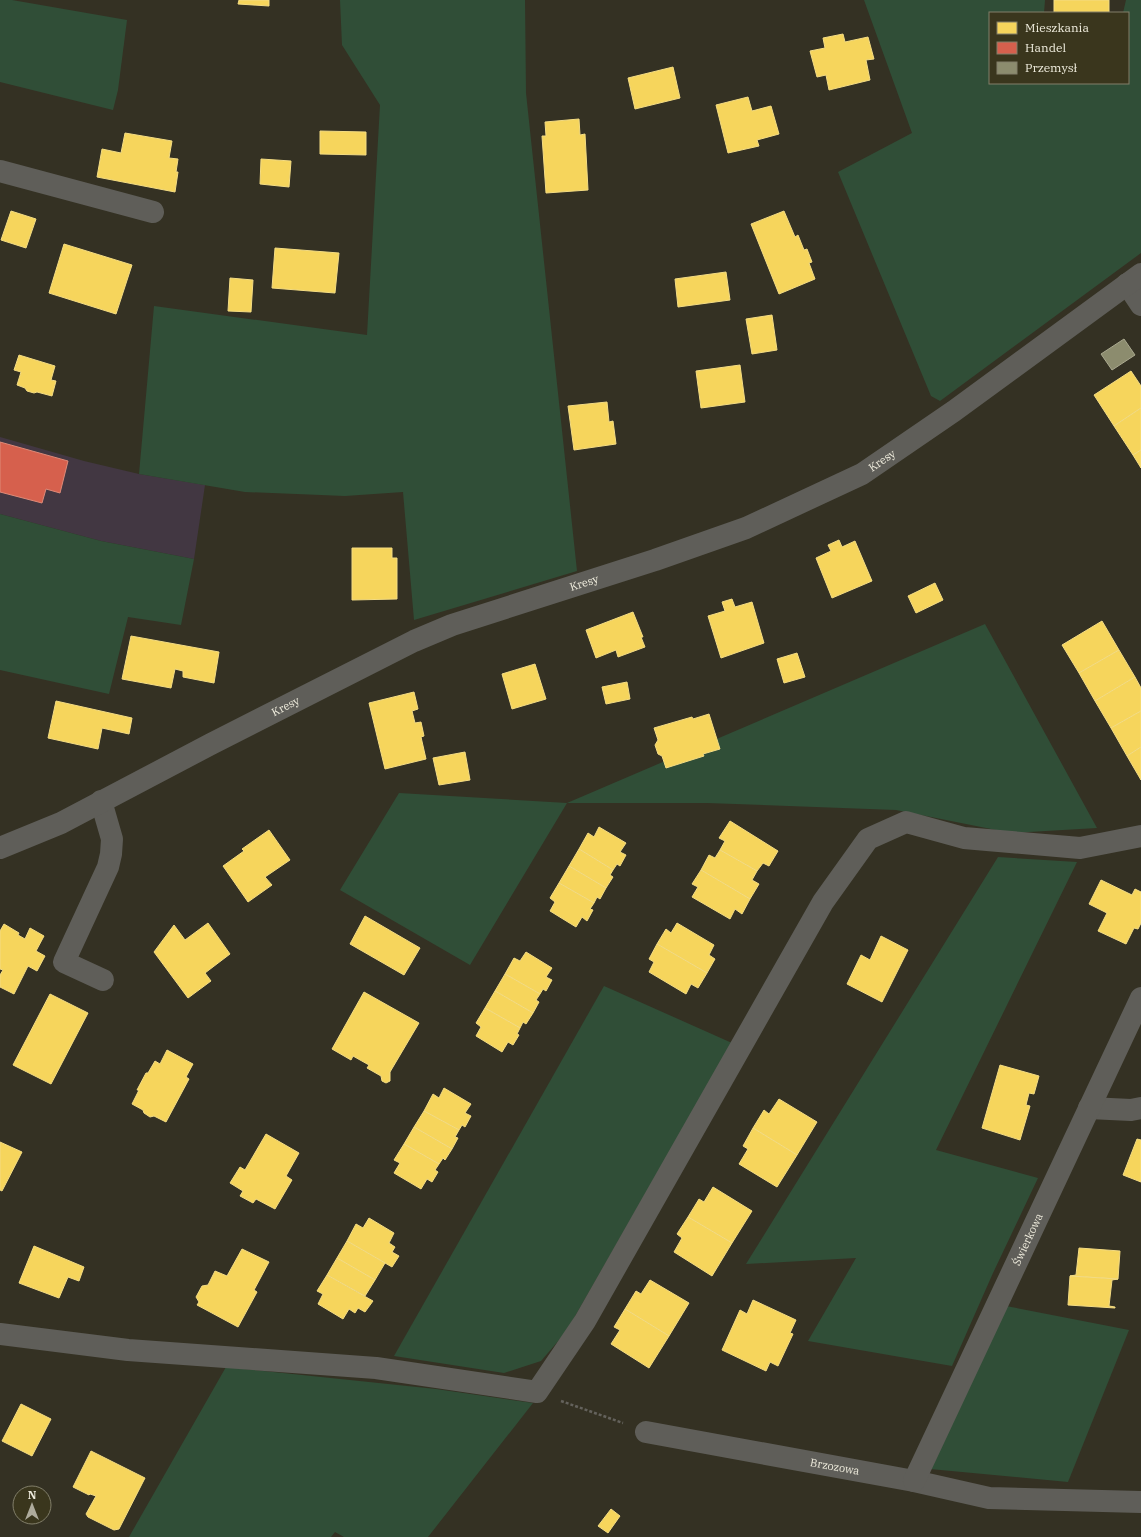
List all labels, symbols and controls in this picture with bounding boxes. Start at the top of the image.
legend [989,12,1129,84]
text: Mieszkania [1025,20,1089,35]
text: Handel [1025,40,1066,55]
text: Przemysł [1025,60,1078,75]
street label: Kresy [866,446,898,475]
street label: Kresy [568,571,600,594]
street label: Kresy [269,693,302,719]
street label: Świerkowa [1009,1211,1046,1268]
street label: Brzozowa [809,1455,861,1478]
north arrow [12,1485,52,1525]
text: N [28,1488,37,1502]

